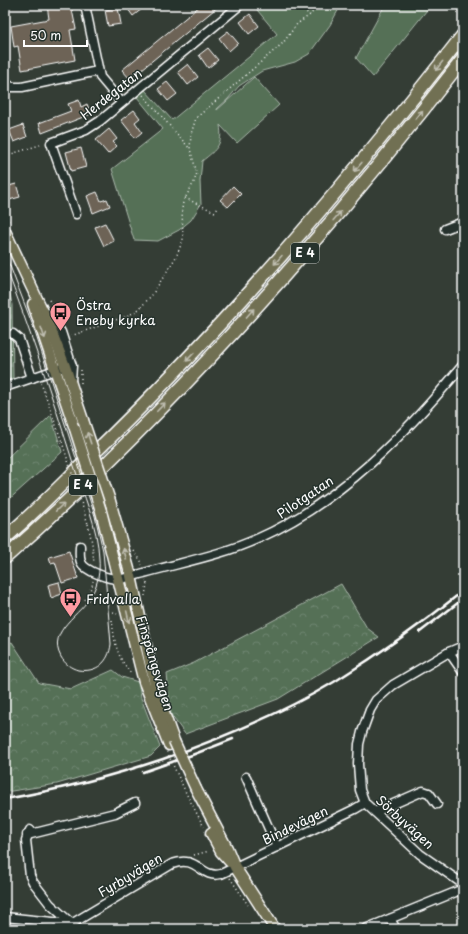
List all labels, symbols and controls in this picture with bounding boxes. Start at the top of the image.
scale bar [24,22,87,48]
text: 50 m [30,26,61,44]
one-way arrow [435,61,443,72]
street label: Herdegatan [76,63,146,124]
one-way arrow [415,110,424,121]
one-way arrow [353,162,362,173]
one-way arrow [332,210,341,221]
road number: E 4 [291,243,319,263]
one-way arrow [273,255,282,266]
place label: Östra Eneby kyrka [76,295,156,329]
bus stop icon: Östra Eneby kyrka [48,299,74,332]
one-way arrow [246,308,255,318]
one-way arrow [40,326,47,339]
one-way arrow [185,352,195,362]
one-way arrow [156,402,166,412]
one-way arrow [85,431,92,444]
street label: Pilotgatan [273,471,337,522]
road number: E 4 [69,475,97,495]
one-way arrow [55,502,65,512]
one-way arrow [121,548,128,561]
bus stop icon: Fridvalla [58,586,84,619]
place label: Fridvalla [86,589,141,608]
one-way arrow [124,610,132,623]
street label: Finspångsvägen [132,613,179,713]
street label: Sörbyvägen [372,790,439,853]
street label: Bindevägen [259,800,331,849]
street label: Fyrbyvägen [94,848,166,901]

